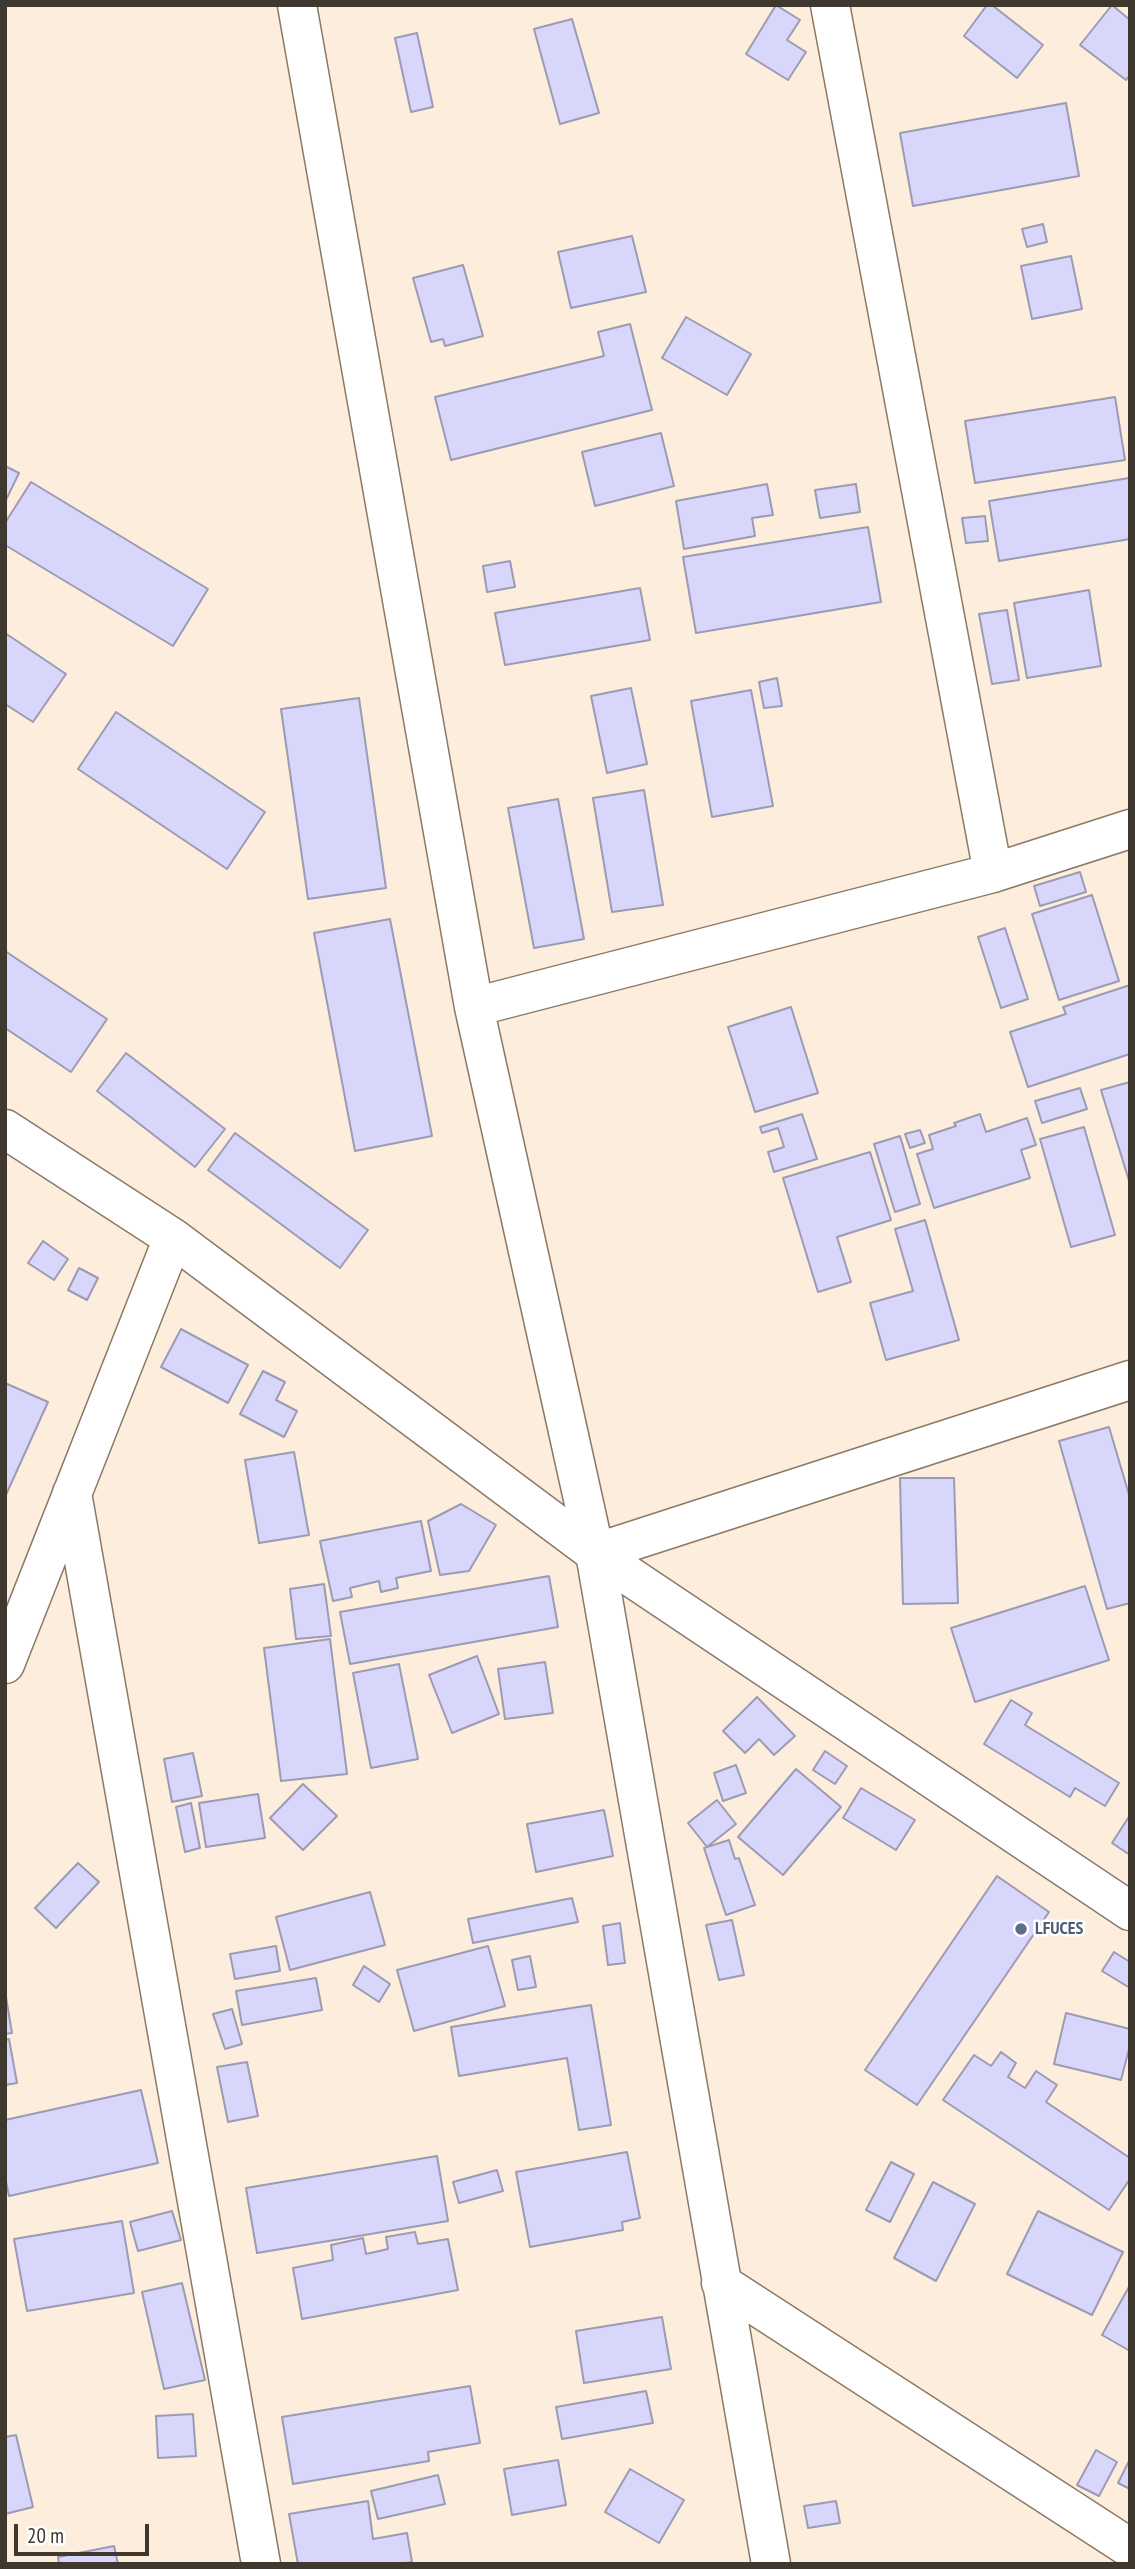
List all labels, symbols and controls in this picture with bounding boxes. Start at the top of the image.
place label: LFUCES [1035,1918,1083,1940]
marker: LFUCES [1013,1921,1029,1937]
scale bar [18,2510,152,2554]
text: 20 m [27,2522,64,2549]

